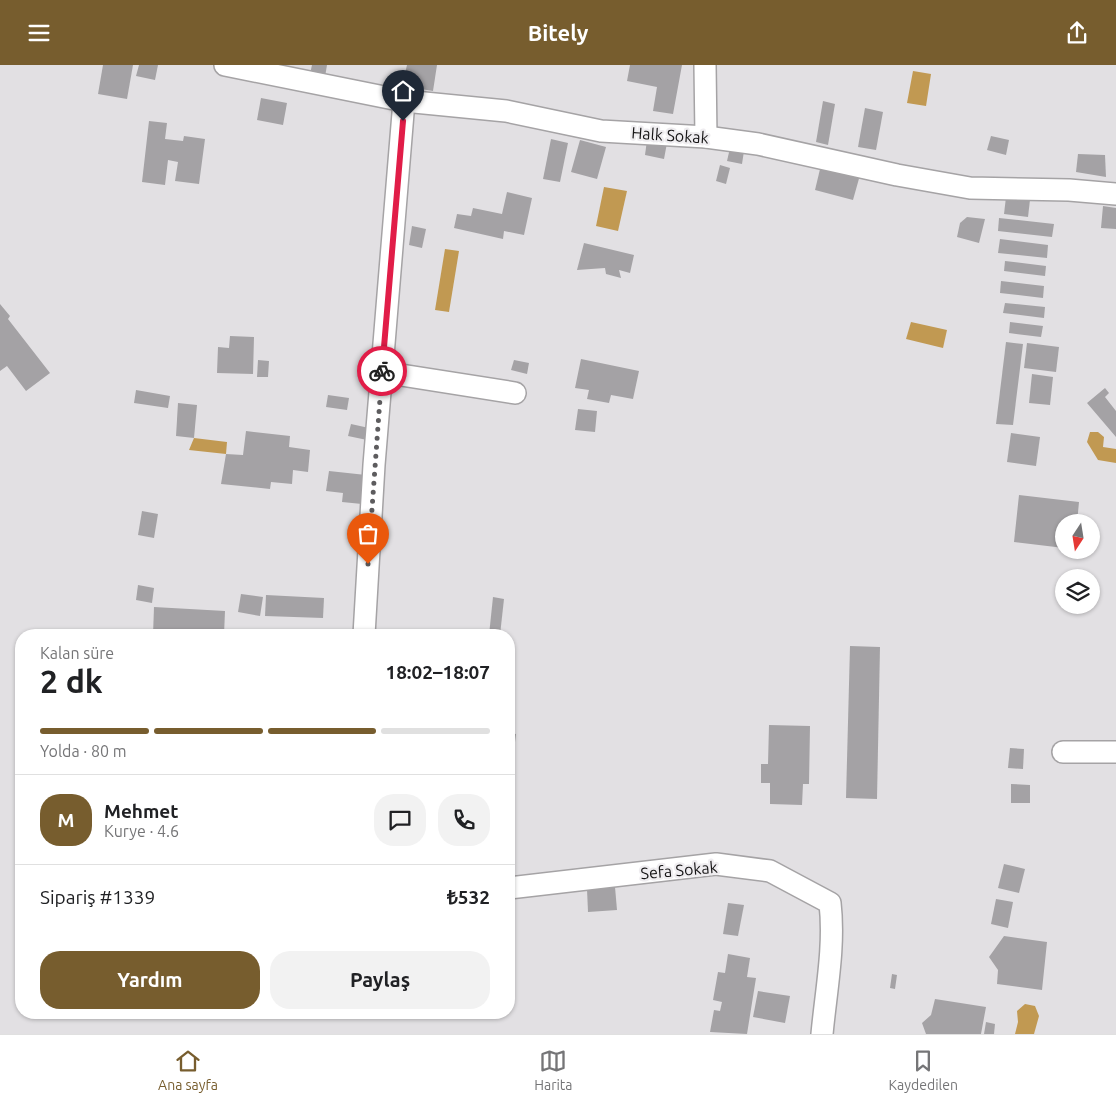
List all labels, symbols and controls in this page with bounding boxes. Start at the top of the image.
icon: menu [25,19,53,47]
icon: share [1063,19,1091,47]
text: Bitely [528,20,588,45]
pin [382,70,424,121]
icon: home [389,77,417,105]
street label: Halk Sokak [631,123,709,147]
courier [357,346,407,396]
icon: bike [368,357,396,385]
pin [347,513,389,564]
north arrow [1055,514,1100,559]
map controls [1055,514,1100,614]
icon: bag [354,520,382,548]
button: layers [1055,569,1100,614]
text: Kalan süre [40,644,114,662]
text: 18:02–18:07 [385,661,490,683]
text: 2 dk [40,663,103,699]
text: Yolda · 80 m [40,742,126,760]
button: chat [374,794,426,846]
button: phone [438,794,490,846]
text: Mehmet [104,800,178,822]
text: M [58,809,74,831]
text: Kurye · 4.6 [104,822,179,840]
street label: Sefa Sokak [640,858,718,882]
text: Sipariş #1339 [40,886,155,908]
text: ₺532 [447,886,490,908]
button: Yardım [40,951,260,1009]
button: Paylaş [270,951,490,1009]
tab: Ana sayfa [158,1047,218,1093]
tab: Harita [534,1047,573,1093]
tab: Kaydedilen [889,1047,958,1093]

